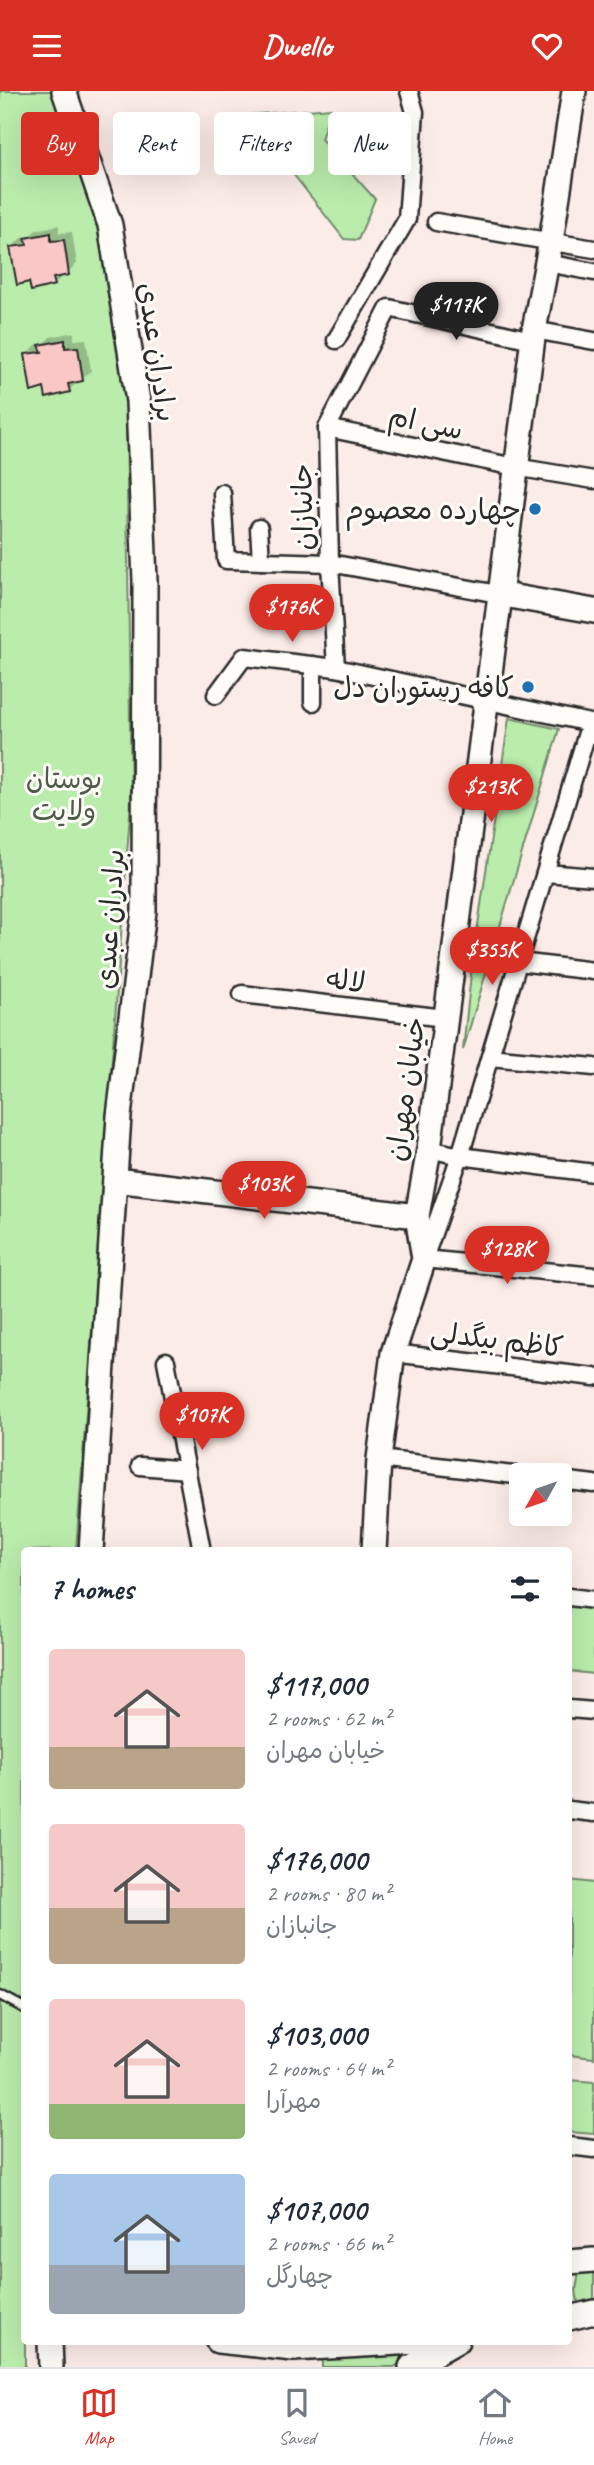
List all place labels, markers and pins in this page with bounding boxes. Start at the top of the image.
pin: $117K [407,282,505,342]
place label: چهارده معصوم [345,492,521,531]
marker: چهارده معصوم [527,501,543,517]
pin: $176K [243,585,341,644]
place label: کافه رستوران دل [333,670,514,706]
marker: کافه رستوران دل [520,679,536,695]
pin: $213K [442,765,540,824]
pin: $355K [443,927,541,987]
pin: $103K [215,1161,313,1221]
pin: $128K [458,1227,556,1286]
pin: $107K [153,1393,251,1452]

